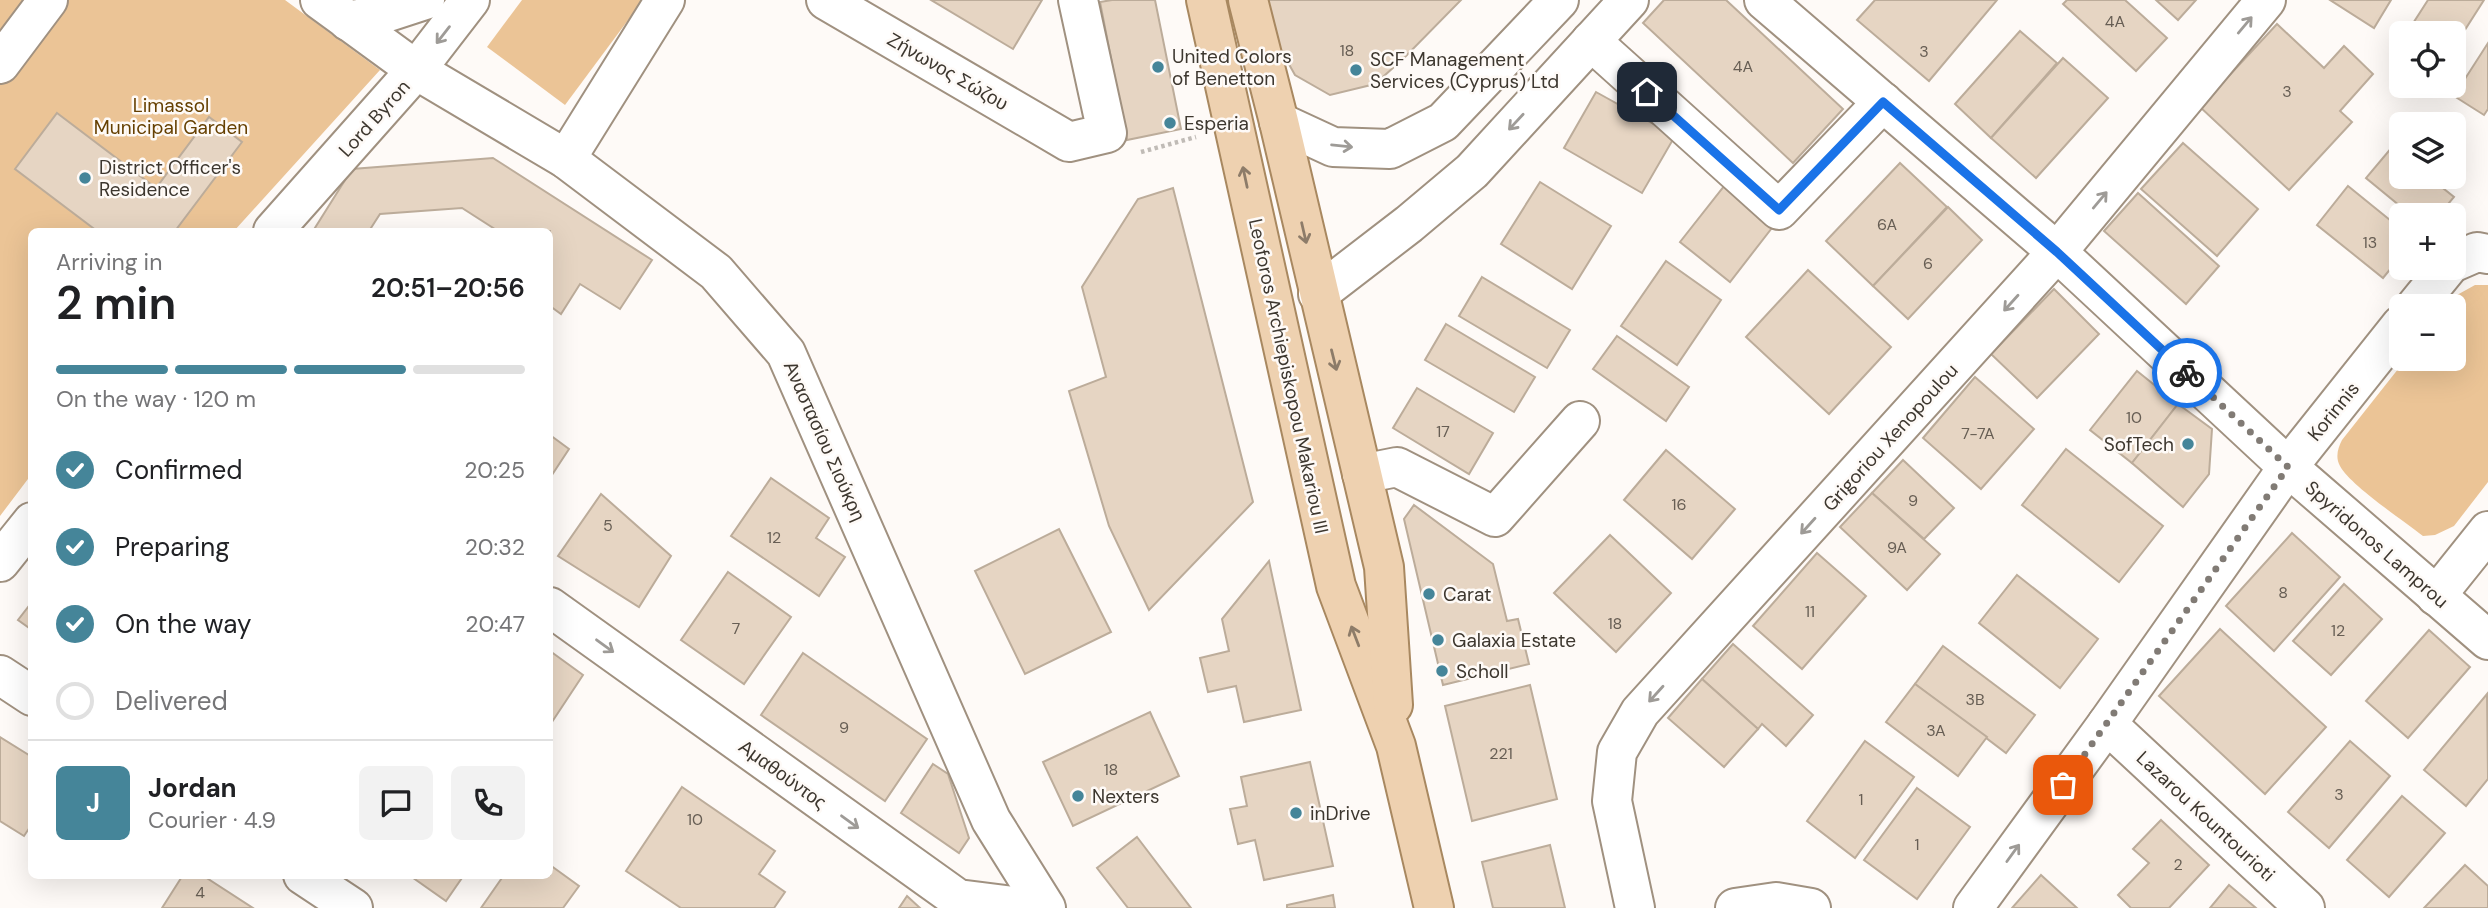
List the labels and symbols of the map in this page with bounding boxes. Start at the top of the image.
house number: 4A [2105,11,2126,32]
one-way arrow [2238,16,2253,34]
one-way arrow [436,25,451,44]
street label: Ζήνωνος Σώζου [883,27,1013,116]
house number: 18 [1340,40,1354,61]
house number: 3 [1919,41,1929,62]
place label: United Colors of Benetton [1172,44,1292,91]
place label: SCF Management Services (Cyprus) Ltd [1370,47,1559,94]
house number: 4A [1733,56,1754,77]
marker: United Colors of Benetton [1150,59,1166,75]
marker: SCF Management Services (Cyprus) Ltd [1348,62,1364,78]
pin [1617,62,1677,122]
street label: Lord Byron [333,75,416,162]
house number: 3 [2282,81,2292,102]
park label: Limassol Municipal Garden [94,93,248,140]
place label: Esperia [1184,111,1249,136]
one-way arrow [1508,113,1524,131]
marker: Esperia [1162,115,1178,131]
one-way arrow [1330,140,1353,153]
place label: District Officer's Residence [99,155,241,202]
one-way arrow [1238,166,1252,189]
marker: District Officer's Residence [77,170,93,186]
one-way arrow [2092,191,2108,209]
house number: 6A [1877,214,1897,235]
street label: Leoforos Archiepiskopou Makariou III [1243,216,1334,536]
one-way arrow [1298,221,1312,244]
house number: 13 [2363,232,2377,253]
house number: 6 [1923,253,1933,274]
one-way arrow [2002,294,2019,311]
courier [2152,338,2222,408]
one-way arrow [1328,348,1342,371]
street label: Αναστασίου Σιούκρη [778,357,871,525]
street label: Grigoriou Xenopoulou [1817,358,1963,517]
street label: Korinnis [2302,377,2365,446]
house number: 10 [2126,407,2142,428]
house number: 17 [1436,421,1450,442]
house number: 7-7A [1961,423,1995,444]
place label: SofTech [2104,432,2174,457]
marker: SofTech [2180,436,2196,452]
street label: Spyridonos Lamprou [2300,475,2454,614]
house number: 9 [1908,490,1918,511]
house number: 16 [1671,494,1687,515]
house number: 5 [603,515,613,536]
one-way arrow [1800,517,1817,534]
house number: 12 [767,527,781,548]
house number: 9A [1887,537,1907,558]
place label: Carat [1443,582,1492,607]
house number: 8 [2278,582,2288,603]
marker: Carat [1421,586,1437,602]
house number: 11 [1805,601,1815,622]
house number: 18 [1608,613,1622,634]
house number: 7 [732,618,740,639]
house number: 12 [2331,620,2345,641]
one-way arrow [1347,626,1360,648]
place label: Galaxia Estate [1452,628,1576,653]
marker: Galaxia Estate [1430,632,1446,648]
one-way arrow [595,639,614,653]
place label: Scholl [1456,659,1509,684]
marker: Scholl [1434,663,1450,679]
one-way arrow [1647,685,1664,702]
house number: 3B [1965,689,1985,710]
house number: 9 [839,717,849,738]
house number: 3A [1926,720,1946,741]
street label: Αμαθούντος [734,734,832,815]
house number: 221 [1489,743,1513,764]
street label: Lazarou Kountourioti [2131,746,2280,887]
pin [2033,755,2093,815]
house number: 18 [1104,759,1118,780]
place label: Nexters [1092,784,1159,809]
house number: 3 [2334,784,2344,805]
marker: Nexters [1070,788,1086,804]
house number: 1 [1859,789,1864,810]
place label: inDrive [1310,801,1370,826]
marker: inDrive [1288,805,1304,821]
house number: 10 [687,809,703,830]
one-way arrow [840,814,859,829]
house number: 1 [1915,834,1920,855]
one-way arrow [2006,844,2021,863]
house number: 2 [2173,854,2183,875]
house number: 4 [195,882,205,903]

